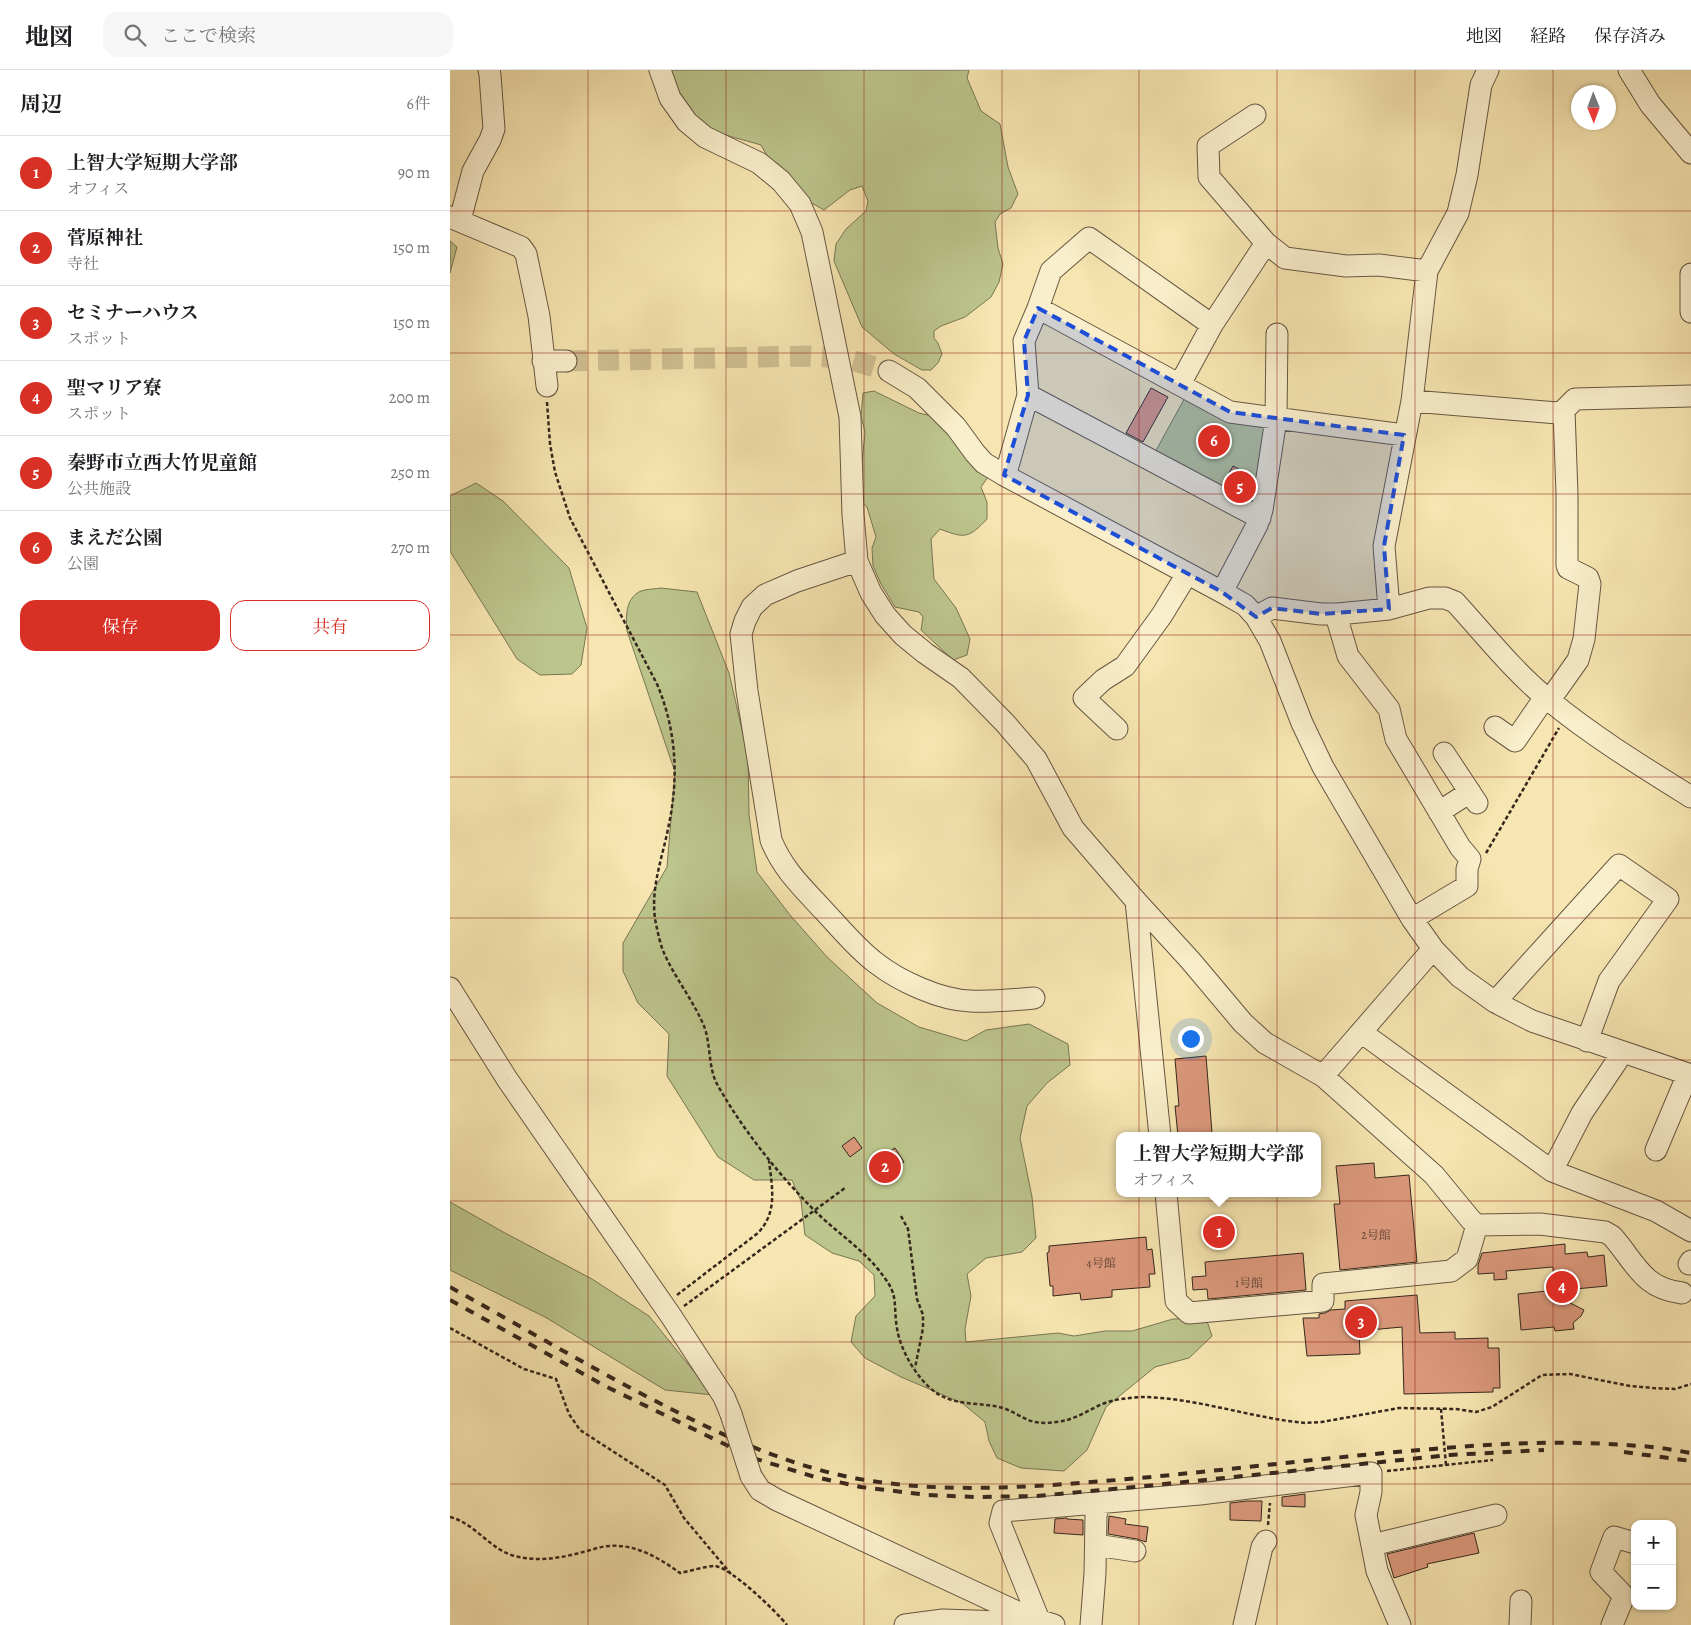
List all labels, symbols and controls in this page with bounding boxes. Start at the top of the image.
search box [103,12,453,57]
text: 地図 [25,21,73,53]
icon: search [121,21,149,49]
text: ここで検索 [161,23,256,49]
text: 地図 [1466,24,1502,48]
text: 経路 [1530,24,1566,48]
text: 保存済み [1594,24,1666,48]
north arrow [1571,85,1616,130]
text: 周辺 [20,90,62,118]
text: 6件 [407,93,430,115]
text: 上智大学短期大学部 [67,150,238,176]
text: 1 [33,162,39,184]
text: 90 m [398,162,430,184]
text: オフィス [67,178,129,200]
text: 菅原神社 [67,225,143,251]
text: 2 [32,237,40,259]
text: 150 m [393,237,430,259]
text: 寺社 [67,253,99,275]
text: セミナーハウス [67,300,198,326]
text: 3 [33,312,39,334]
text: 150 m [393,312,430,334]
text: スポット [67,328,131,350]
text: 聖マリア寮 [67,375,162,401]
text: 4 [32,387,40,409]
text: 200 m [389,387,430,409]
text: スポット [67,403,131,425]
pin: 6 [1198,422,1230,460]
text: 秦野市立西大竹児童館 [67,450,257,476]
text: 5 [33,462,39,484]
text: 250 m [391,462,430,484]
pin: 5 [1224,468,1256,506]
text: 公共施設 [67,478,131,500]
text: まえだ公園 [67,525,162,551]
text: 6 [32,537,40,559]
text: 270 m [391,537,430,559]
text: 公園 [67,553,99,575]
button: 保存 [20,600,220,651]
button: 共有 [230,600,430,651]
your location [1178,1026,1204,1052]
popup [1116,1132,1321,1197]
text: 上智大学短期大学部 [1133,1141,1304,1167]
pin: 2 [869,1148,901,1186]
text: オフィス [1133,1169,1195,1191]
pin: 1 [1203,1213,1235,1251]
house number: 2号館 [1361,1227,1391,1243]
house number: 4号館 [1086,1255,1116,1271]
pin: 4 [1546,1268,1578,1306]
house number: 1号館 [1235,1275,1263,1291]
pin: 3 [1345,1303,1377,1341]
map controls [1631,1520,1676,1610]
button: + [1631,1520,1676,1565]
button: − [1631,1565,1676,1610]

